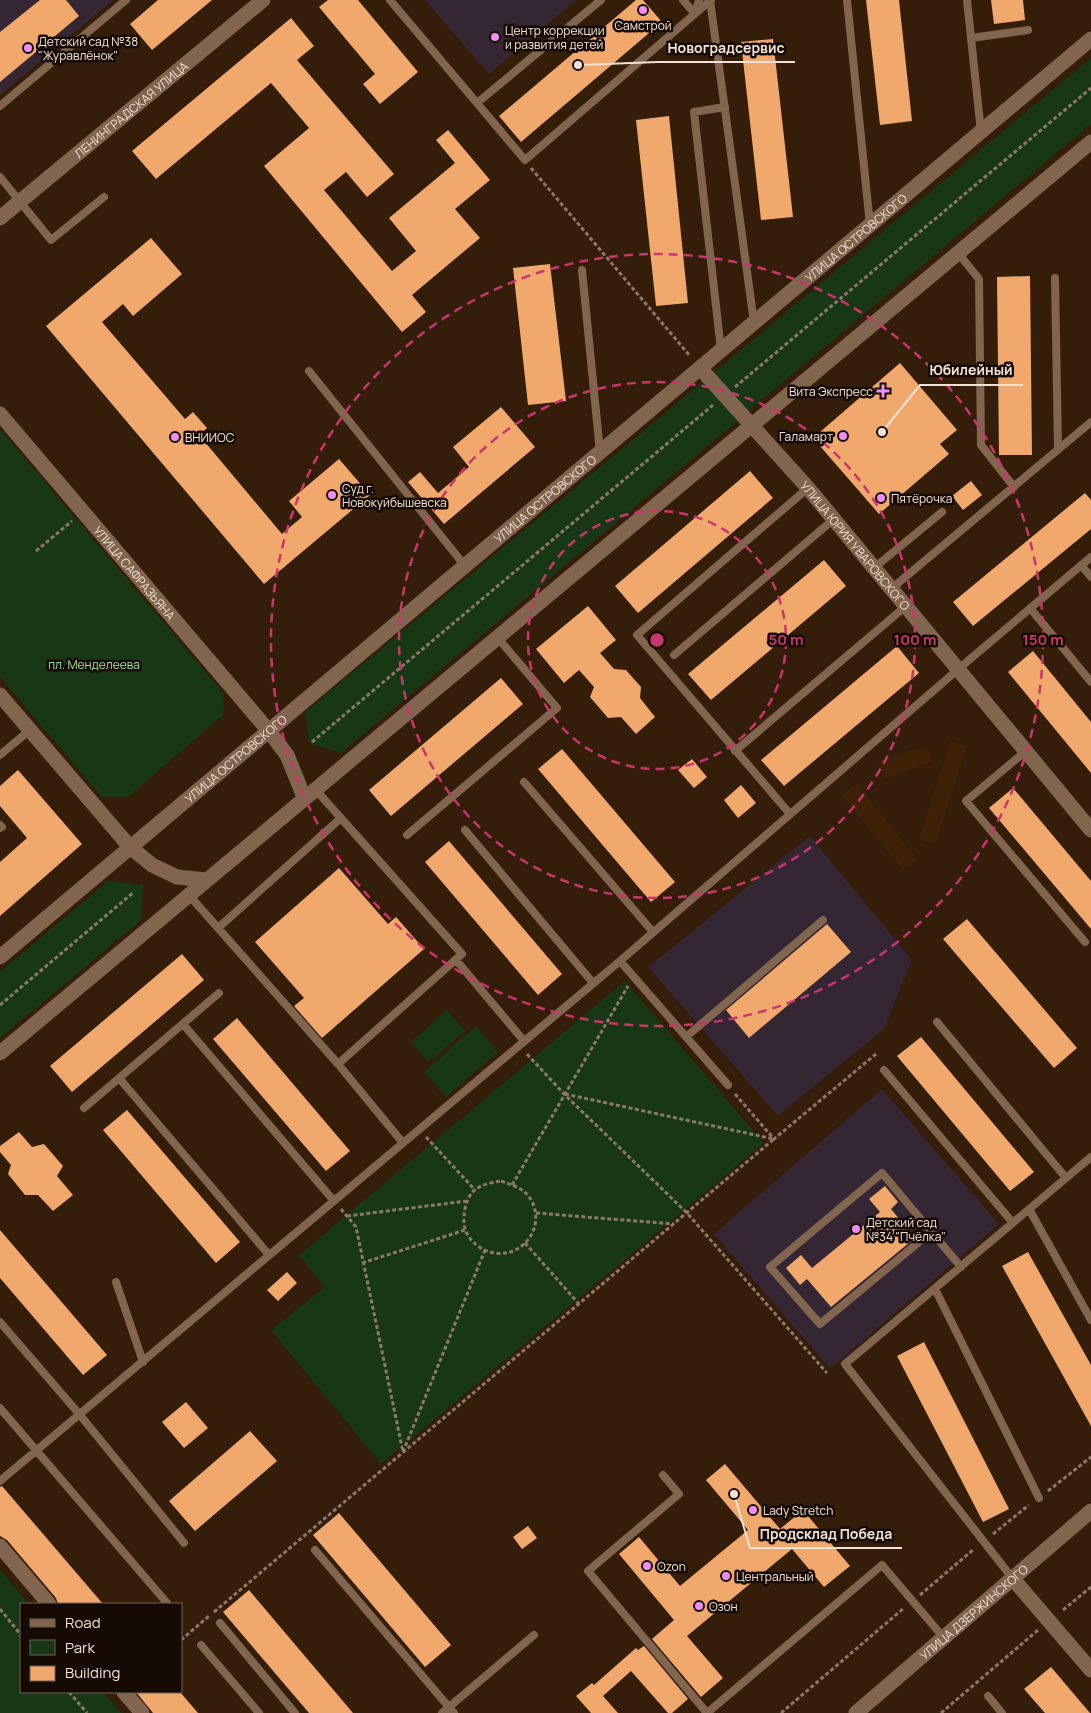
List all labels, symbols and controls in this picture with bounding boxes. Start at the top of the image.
marker: Самстрой [637,4,649,16]
place label: Самстрой [614,17,672,34]
place label: Центр коррекции и развития детей [505,22,604,53]
marker: Центр коррекции и развития детей [489,31,501,43]
place label: Детский сад №38 "Журавлёнок" [38,33,138,64]
callout: Новоградсервис [658,33,795,62]
text: Новоградсервис [667,38,785,57]
marker: Детский сад №38 "Журавлёнок" [22,42,34,54]
street label: ЛЕНИНГРАДСКАЯ УЛИЦА [70,57,192,162]
street label: УЛИЦА ОСТРОВСКОГО [801,189,911,285]
callout: Юбилейный [920,356,1023,385]
text: Юбилейный [929,360,1013,379]
place label: Вита Экспресс [789,383,873,400]
marker: Вита Экспресс [877,385,889,397]
place label: Галамарт [779,428,833,445]
place label: ВНИИОС [185,429,235,446]
marker: Галамарт [837,430,849,442]
marker: ВНИИОС [169,431,181,443]
street label: УЛИЦА ОСТРОВСКОГО [490,451,600,546]
street label: УЛИЦА ЮРИЯ УВАРОВСКОГО [797,477,914,614]
place label: Суд г. Новокуйбышевска [342,480,447,511]
marker: Суд г. Новокуйбышевска [326,489,338,501]
place label: Пятёрочка [891,490,952,507]
marker: Пятёрочка [875,492,887,504]
street label: УЛИЦА САФРАЗЬЯНА [90,522,180,624]
text: 50 m [768,629,804,650]
text: 100 m [894,629,936,650]
text: 150 m [1022,629,1064,650]
centre of rings [648,631,666,649]
park label: пл. Менделеева [48,656,140,673]
street label: УЛИЦА ОСТРОВСКОГО [181,710,290,806]
place label: Детский сад №34 "Пчёлка" [866,1214,946,1245]
marker: Детский сад №34 "Пчёлка" [850,1223,862,1235]
place label: Lady Stretch [763,1502,833,1519]
marker: Lady Stretch [747,1504,759,1516]
callout: Продсклад Победа [750,1519,902,1548]
text: Продсклад Победа [760,1524,892,1543]
place label: Ozon [657,1558,686,1575]
marker: Ozon [641,1560,653,1572]
street label: УЛИЦА ДЗЕРЖИНСКОГО [916,1560,1032,1663]
place label: Центральный [736,1568,814,1585]
marker: Центральный [720,1570,732,1582]
place label: Озон [709,1598,738,1615]
marker: Озон [693,1600,705,1612]
legend [20,1603,182,1693]
text: Road [65,1612,101,1633]
text: Park [65,1637,95,1658]
text: Building [65,1662,120,1683]

